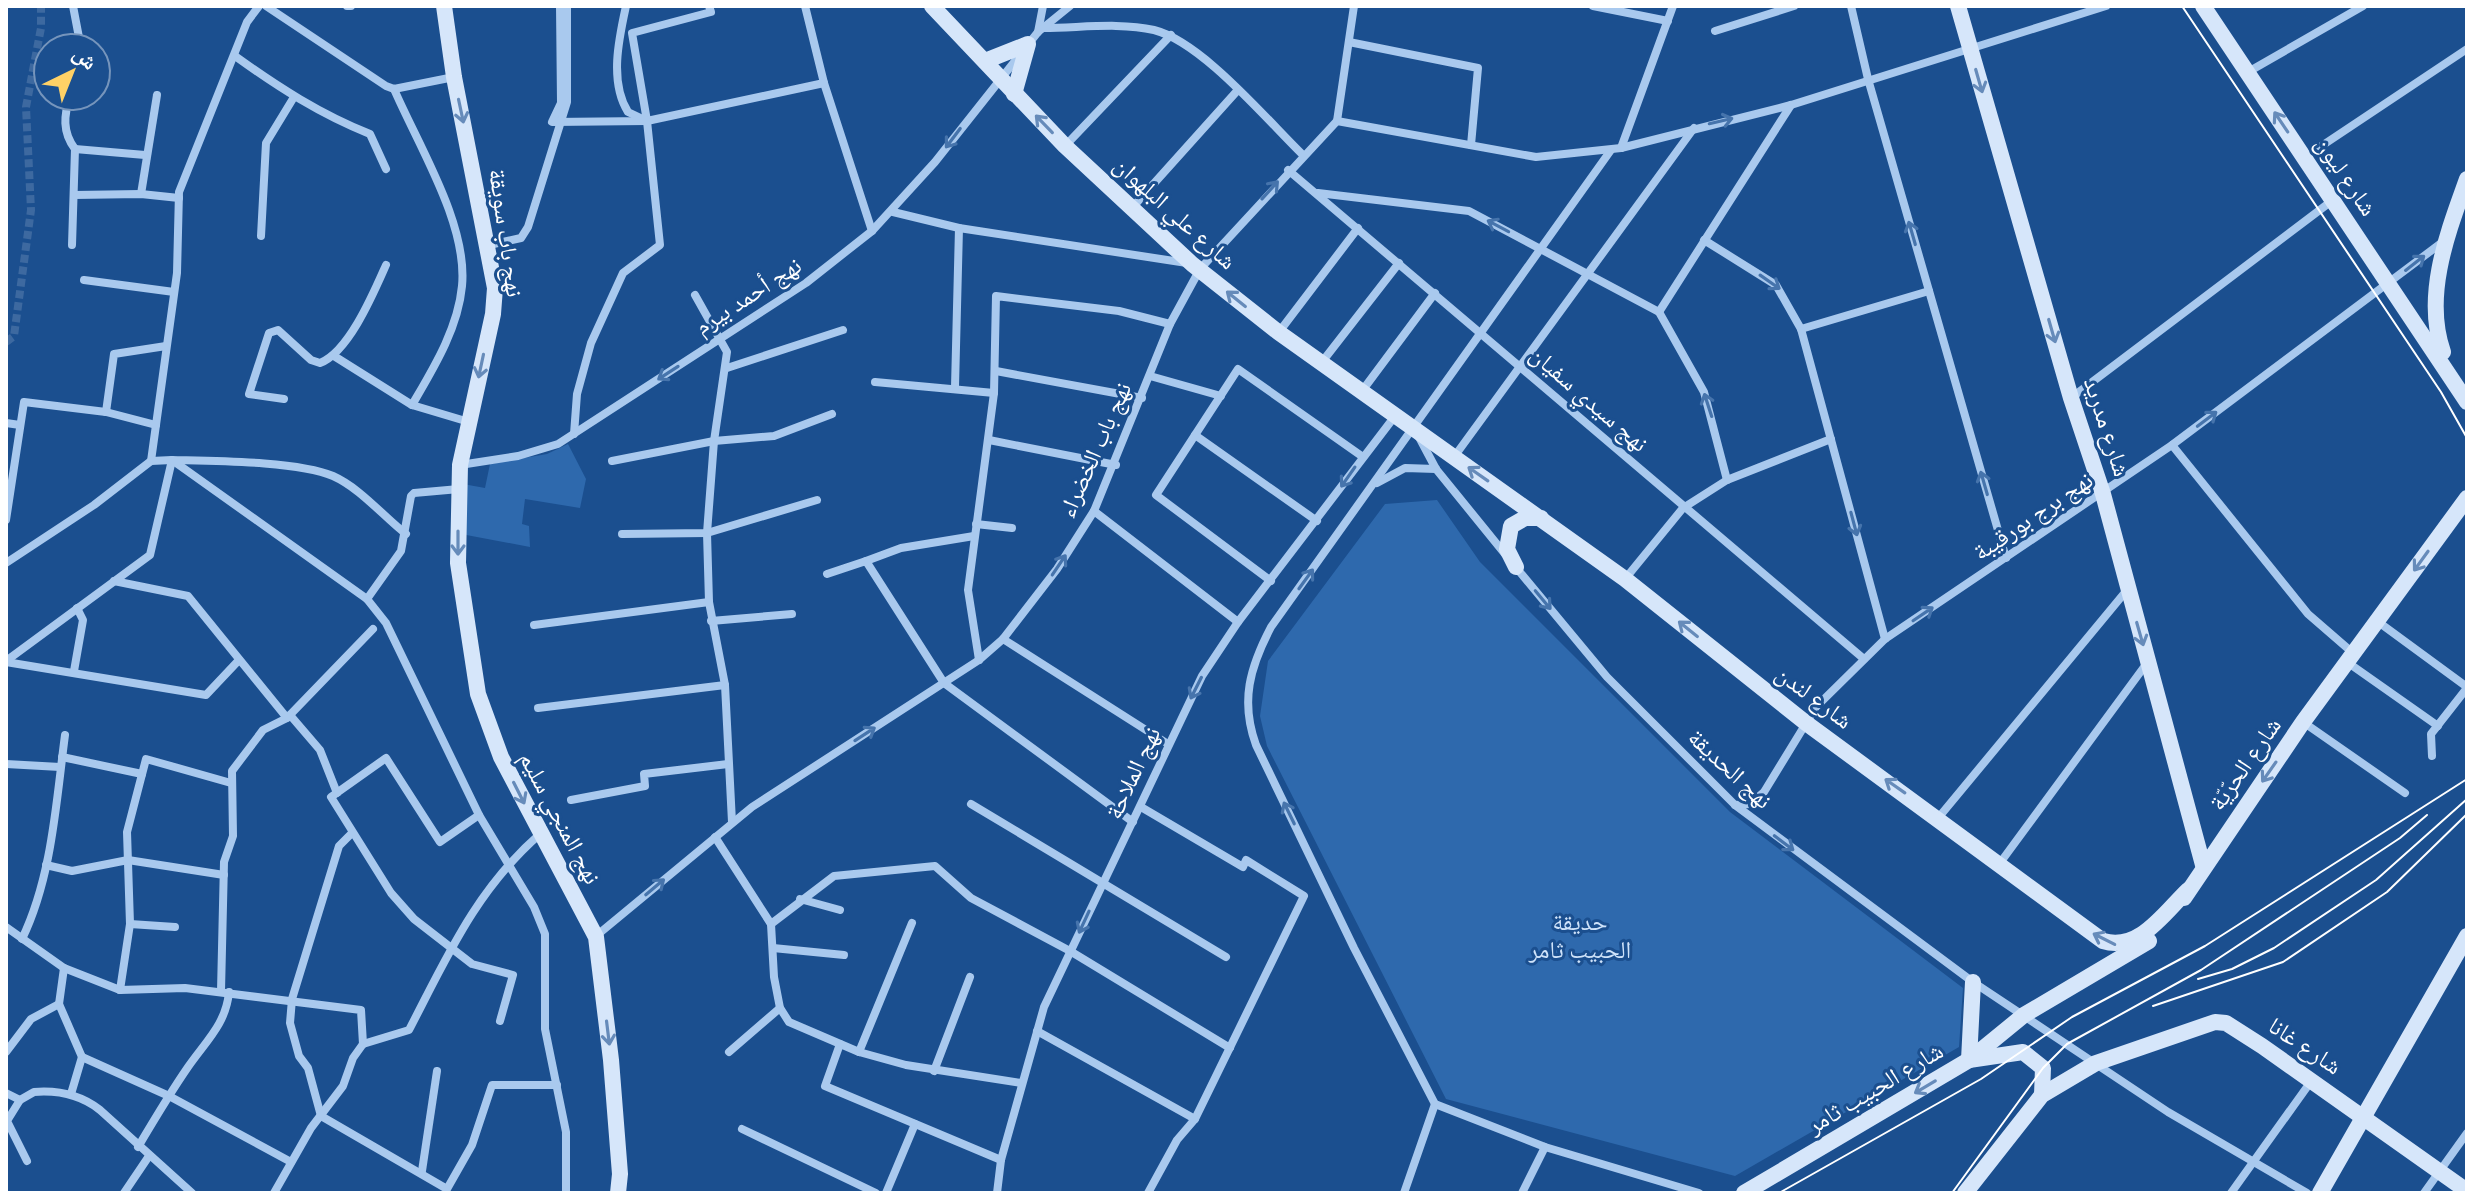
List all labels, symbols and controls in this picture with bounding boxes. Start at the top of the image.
north arrow [32,32,112,112]
text: ش [68,41,102,76]
one-way arrow [1973,68,1988,93]
one-way arrow [454,97,469,123]
one-way arrow [1708,112,1734,127]
one-way arrow [2273,112,2290,134]
one-way arrow [1034,114,1053,134]
one-way arrow [944,127,961,148]
street label: شارع ليون [2308,131,2383,222]
street label: شارع علي البلهوان [1105,151,1242,279]
street label: نهج باب سويقة [482,167,529,299]
one-way arrow [1261,181,1279,201]
one-way arrow [1487,217,1510,233]
one-way arrow [1904,221,1919,246]
street label: نهج أحمد بيرم [689,251,808,343]
one-way arrow [2404,255,2425,272]
one-way arrow [1758,274,1780,290]
one-way arrow [1226,290,1247,307]
one-way arrow [2045,317,2060,343]
street label: نهج سيدي سفيان [1521,340,1654,462]
one-way arrow [473,353,488,378]
one-way arrow [657,364,679,381]
street label: شارع مدريد [2077,374,2136,480]
street label: نهج باب الخضراء [1053,378,1138,522]
one-way arrow [1700,393,1714,418]
one-way arrow [2195,411,2217,428]
one-way arrow [1340,466,1356,488]
one-way arrow [1468,466,1490,482]
street label: نهج برج بورقيبة [1968,466,2099,567]
one-way arrow [1976,470,1991,496]
one-way arrow [1848,511,1863,537]
one-way arrow [450,529,466,556]
one-way arrow [2413,549,2429,571]
one-way arrow [1051,555,1067,577]
one-way arrow [1298,568,1314,590]
one-way arrow [1534,589,1552,610]
one-way arrow [1911,605,1934,621]
one-way arrow [1678,620,1699,637]
one-way arrow [2133,621,2148,647]
street label: شارع لندن [1770,659,1858,736]
one-way arrow [1188,675,1204,699]
street label: شارع الحرّيّة [2203,712,2288,816]
street label: نهج الملاحة [1099,722,1167,824]
street label: نهج الحديقة [1682,723,1777,815]
one-way arrow [854,726,876,742]
street label: نهج المنجي سليم [509,747,607,891]
one-way arrow [2261,760,2277,782]
one-way arrow [1884,778,1906,794]
one-way arrow [512,781,527,805]
one-way arrow [1281,801,1296,825]
one-way arrow [1773,835,1795,852]
one-way arrow [645,878,665,896]
park label: حديقة الحبيب ثامر [1528,908,1631,964]
one-way arrow [1076,910,1091,934]
one-way arrow [2093,930,2117,946]
street label: شارع غانا [2263,1011,2347,1081]
one-way arrow [601,1020,616,1045]
street label: شارع الحبيب ثامر [1801,1036,1949,1141]
one-way arrow [1914,1079,1937,1095]

